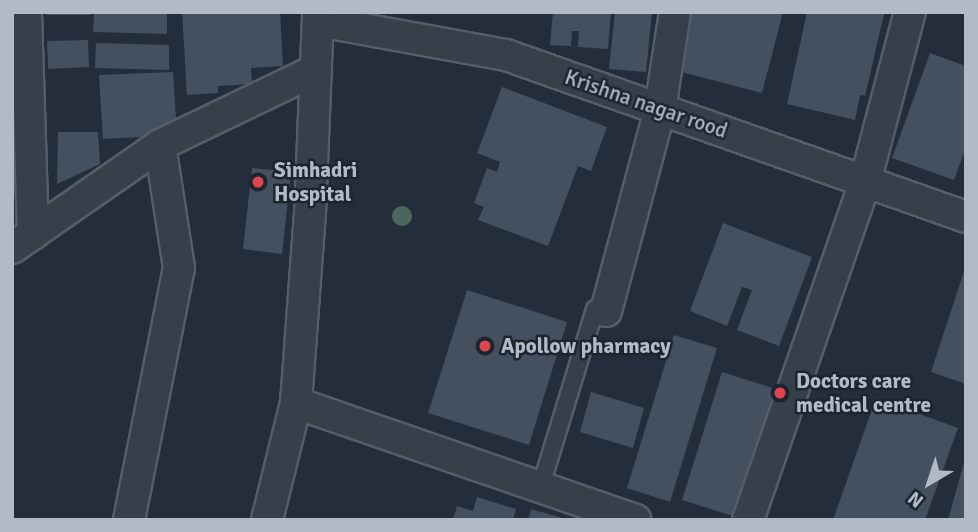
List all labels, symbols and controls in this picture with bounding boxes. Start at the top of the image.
street label: Krishna nagar rood [562,64,730,144]
place label: Simhadri Hospital [274,157,357,207]
marker: Simhadri Hospital [248,172,268,192]
place label: Apollow pharmacy [501,333,671,359]
marker: Apollow pharmacy [475,336,495,356]
place label: Doctors care medical centre [796,368,931,418]
marker: Doctors care medical centre [770,383,790,403]
north arrow [894,448,964,518]
text: N [903,486,928,513]

